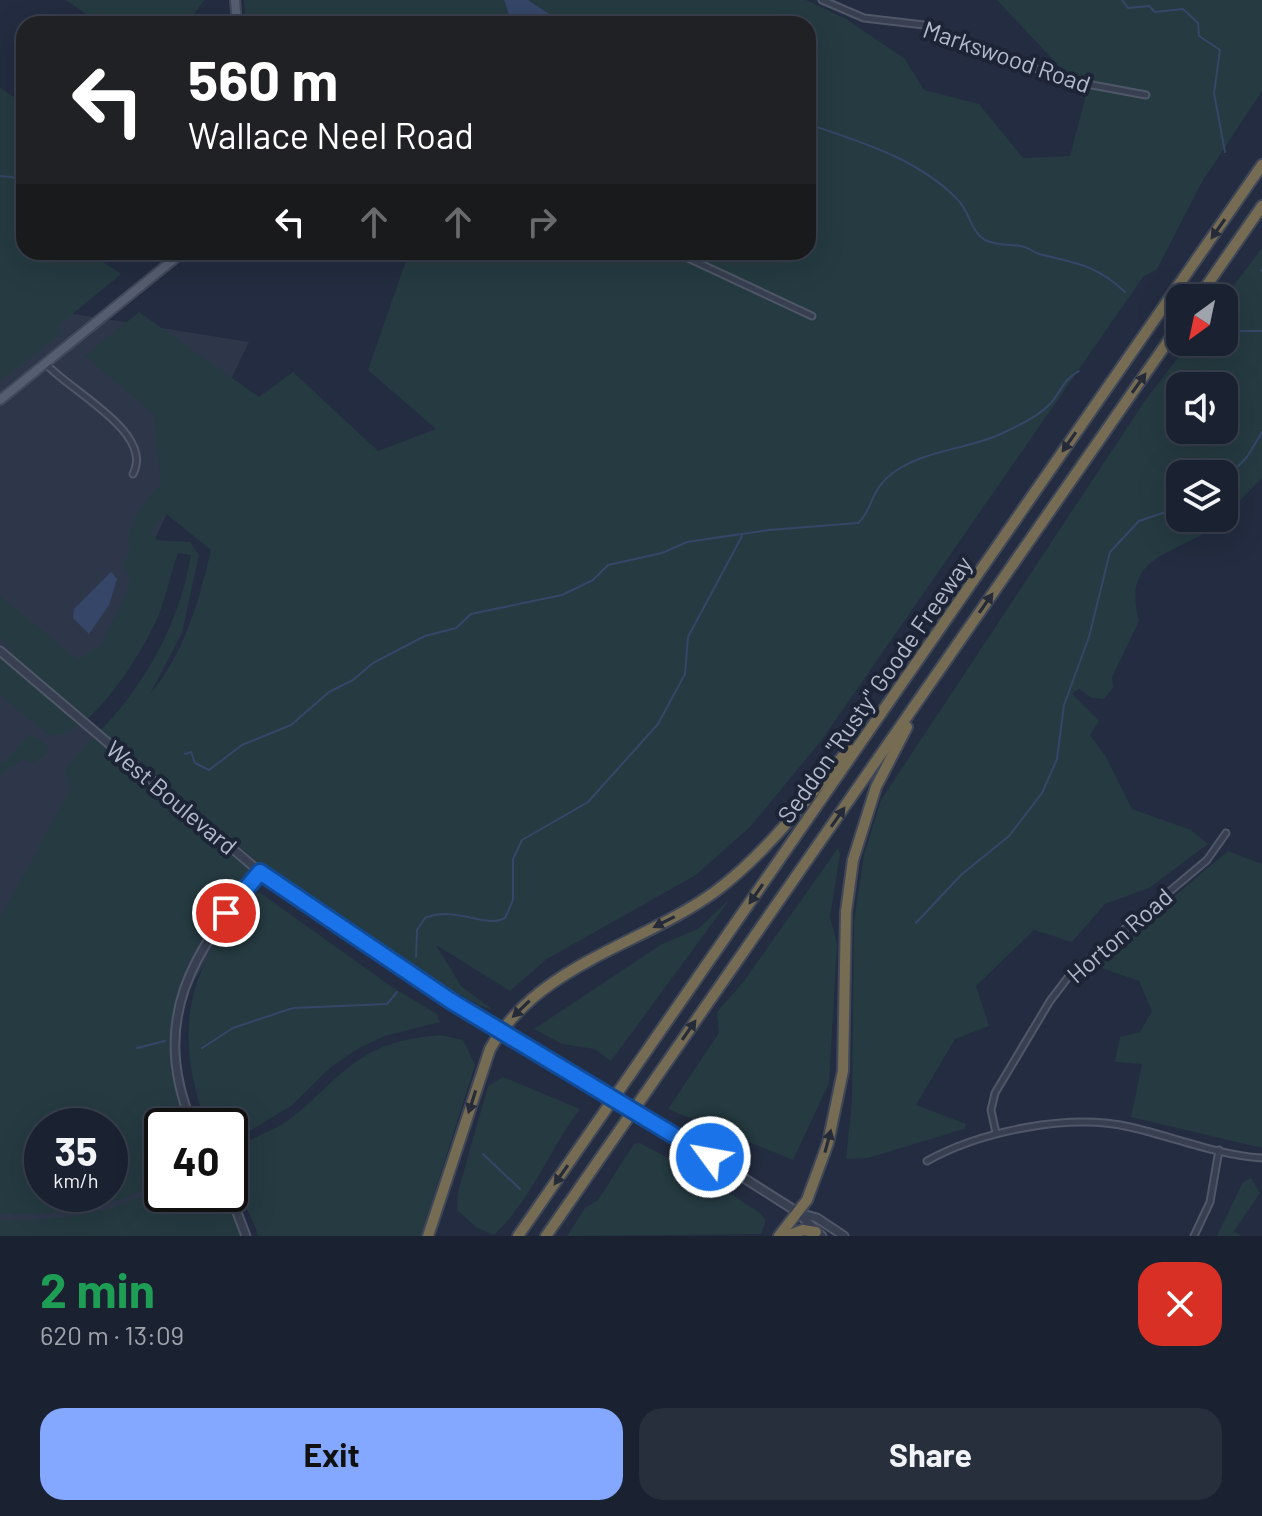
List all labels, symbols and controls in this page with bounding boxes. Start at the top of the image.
street label: Markswood Road [920,14,1094,98]
text: 560 m [188,45,338,112]
icon: left [56,48,160,152]
text: Wallace Neel Road [188,113,474,156]
icon: left [268,200,312,244]
icon: ahead [352,200,396,244]
icon: ahead [436,200,480,244]
icon: right [520,200,564,244]
one-way arrow [1210,218,1225,239]
north arrow [1166,284,1238,356]
map controls [1166,284,1238,532]
one-way arrow [1131,372,1146,393]
button: sound [1166,372,1238,444]
one-way arrow [1062,432,1077,453]
button: layers [1166,460,1238,532]
street label: Seddon "Rusty" Goode Freeway [771,550,977,828]
one-way arrow [978,593,993,614]
street label: West Boulevard [101,734,243,860]
one-way arrow [830,806,845,827]
pin [192,879,260,947]
street label: Horton Road [1060,881,1178,989]
one-way arrow [749,884,764,905]
icon: arrive [204,891,248,935]
one-way arrow [652,915,675,929]
one-way arrow [512,1000,531,1018]
one-way arrow [681,1020,696,1041]
one-way arrow [465,1090,477,1114]
speed limit sign: 40 [144,1108,248,1212]
position arrow [668,1115,752,1199]
text: 35 [54,1126,98,1174]
one-way arrow [823,1129,835,1154]
one-way arrow [554,1164,569,1185]
text: km/h [53,1168,99,1192]
text: 2 min [40,1260,155,1318]
button: close [1138,1262,1222,1346]
text: 620 m · 13:09 [40,1319,184,1350]
button: Exit [40,1408,623,1500]
button: Share [639,1408,1222,1500]

